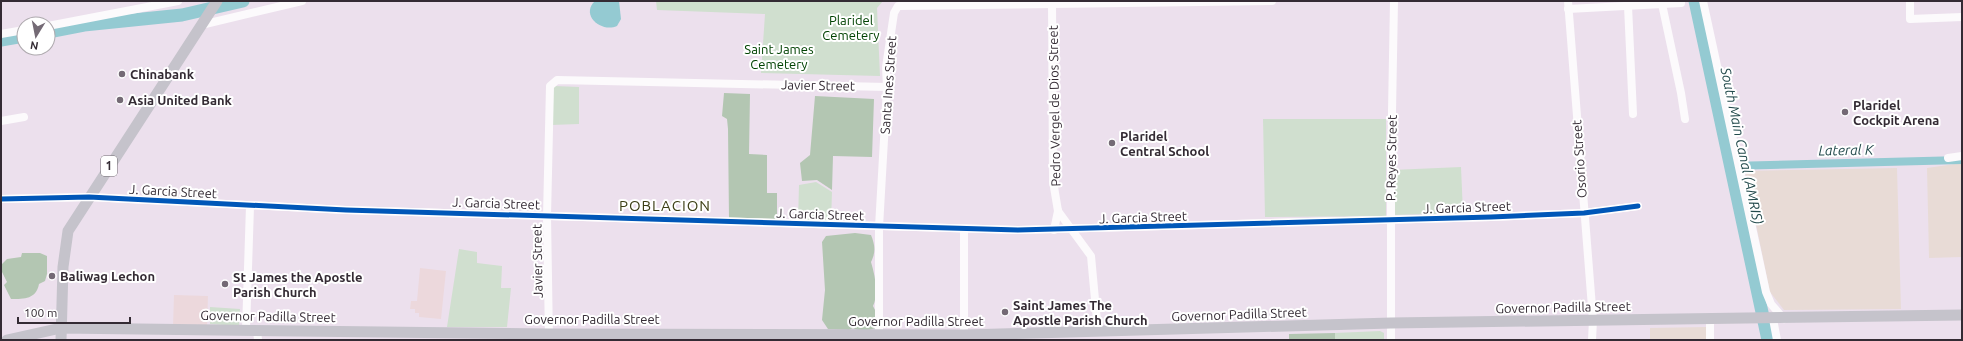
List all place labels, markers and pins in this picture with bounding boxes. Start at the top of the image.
place label: Chinabank [130,67,195,81]
marker: Chinabank [117,69,127,79]
place label: Asia United Bank [128,93,233,107]
marker: Asia United Bank [115,95,125,105]
place label: Plaridel Cockpit Arena [1853,98,1939,127]
marker: Plaridel Cockpit Arena [1840,107,1850,117]
place label: Plaridel Central School [1120,129,1209,158]
marker: Plaridel Central School [1107,138,1117,148]
place label: Baliwag Lechon [60,269,155,283]
place label: St James the Apostle Parish Church [233,270,363,299]
marker: Baliwag Lechon [47,271,57,281]
marker: St James the Apostle Parish Church [220,279,230,289]
place label: Saint James The Apostle Parish Church [1013,298,1148,327]
marker: Saint James The Apostle Parish Church [1000,307,1010,317]

